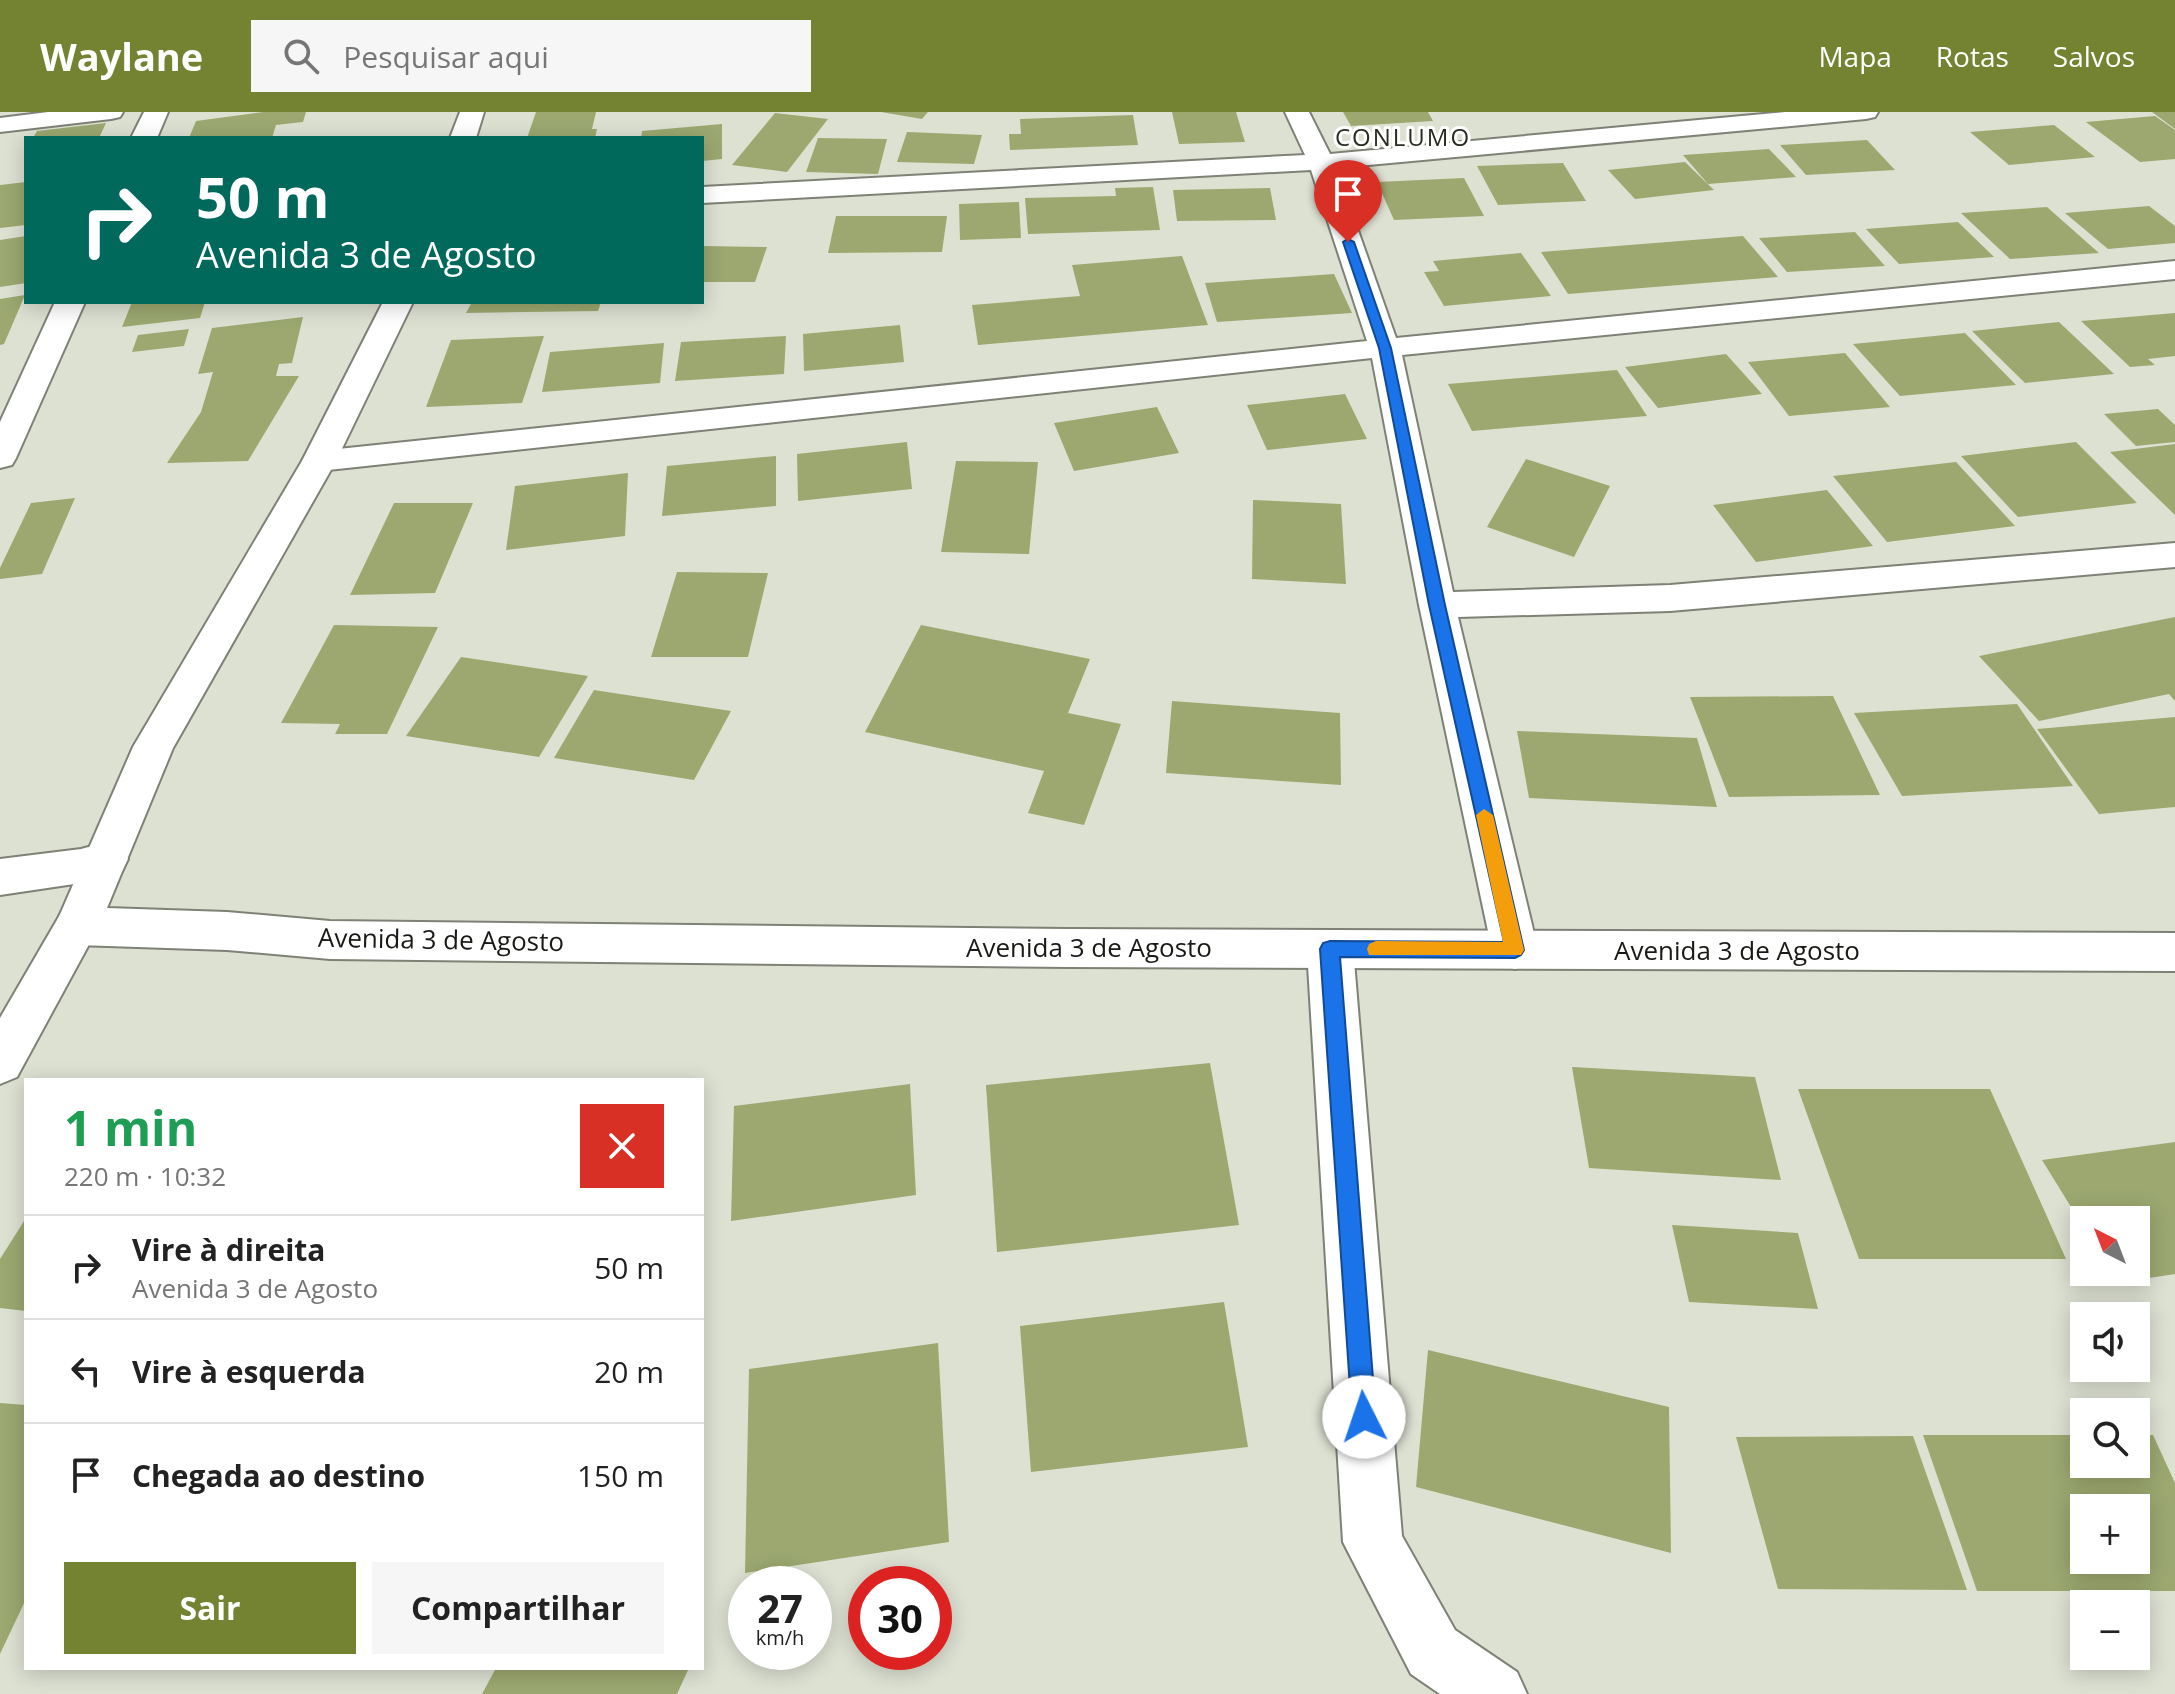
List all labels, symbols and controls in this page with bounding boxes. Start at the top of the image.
search box [251,20,811,92]
text: Waylane [40,30,203,82]
icon: search [279,34,323,78]
text: Pesquisar aqui [343,36,549,77]
text: Mapa [1818,37,1892,75]
text: Rotas [1936,37,2009,75]
text: Salvos [2053,37,2135,75]
district label: CONLUMO [1335,120,1471,153]
text: 50 m [196,158,330,234]
pin [1314,160,1382,242]
icon: right [64,168,168,272]
icon: arrive [1326,172,1370,216]
text: Avenida 3 de Agosto [196,230,537,279]
street label: Avenida 3 de Agosto [318,919,564,959]
street label: Avenida 3 de Agosto [966,929,1212,965]
street label: Avenida 3 de Agosto [1614,932,1860,968]
text: 1 min [64,1095,197,1160]
button: close [580,1104,664,1188]
text: 220 m · 10:32 [64,1158,226,1194]
north arrow [2070,1206,2150,1286]
map controls [2070,1206,2150,1670]
text: Vire à direita [132,1229,326,1270]
icon: right [64,1245,108,1289]
text: 50 m [594,1247,664,1288]
text: Avenida 3 de Agosto [132,1270,378,1306]
button: sound [2070,1302,2150,1382]
icon: left [64,1349,108,1393]
text: Vire à esquerda [132,1351,366,1392]
text: 20 m [594,1351,664,1392]
position arrow [1322,1375,1406,1459]
button: search [2070,1398,2150,1478]
icon: arrive [64,1453,108,1497]
text: Chegada ao destino [132,1455,425,1496]
text: 150 m [577,1455,664,1496]
button: + [2070,1494,2150,1574]
button: Sair [64,1562,356,1654]
button: Compartilhar [372,1562,664,1654]
speed limit sign: 30 [848,1566,952,1670]
text: 27 [757,1580,803,1635]
button: − [2070,1590,2150,1670]
text: km/h [756,1624,804,1651]

